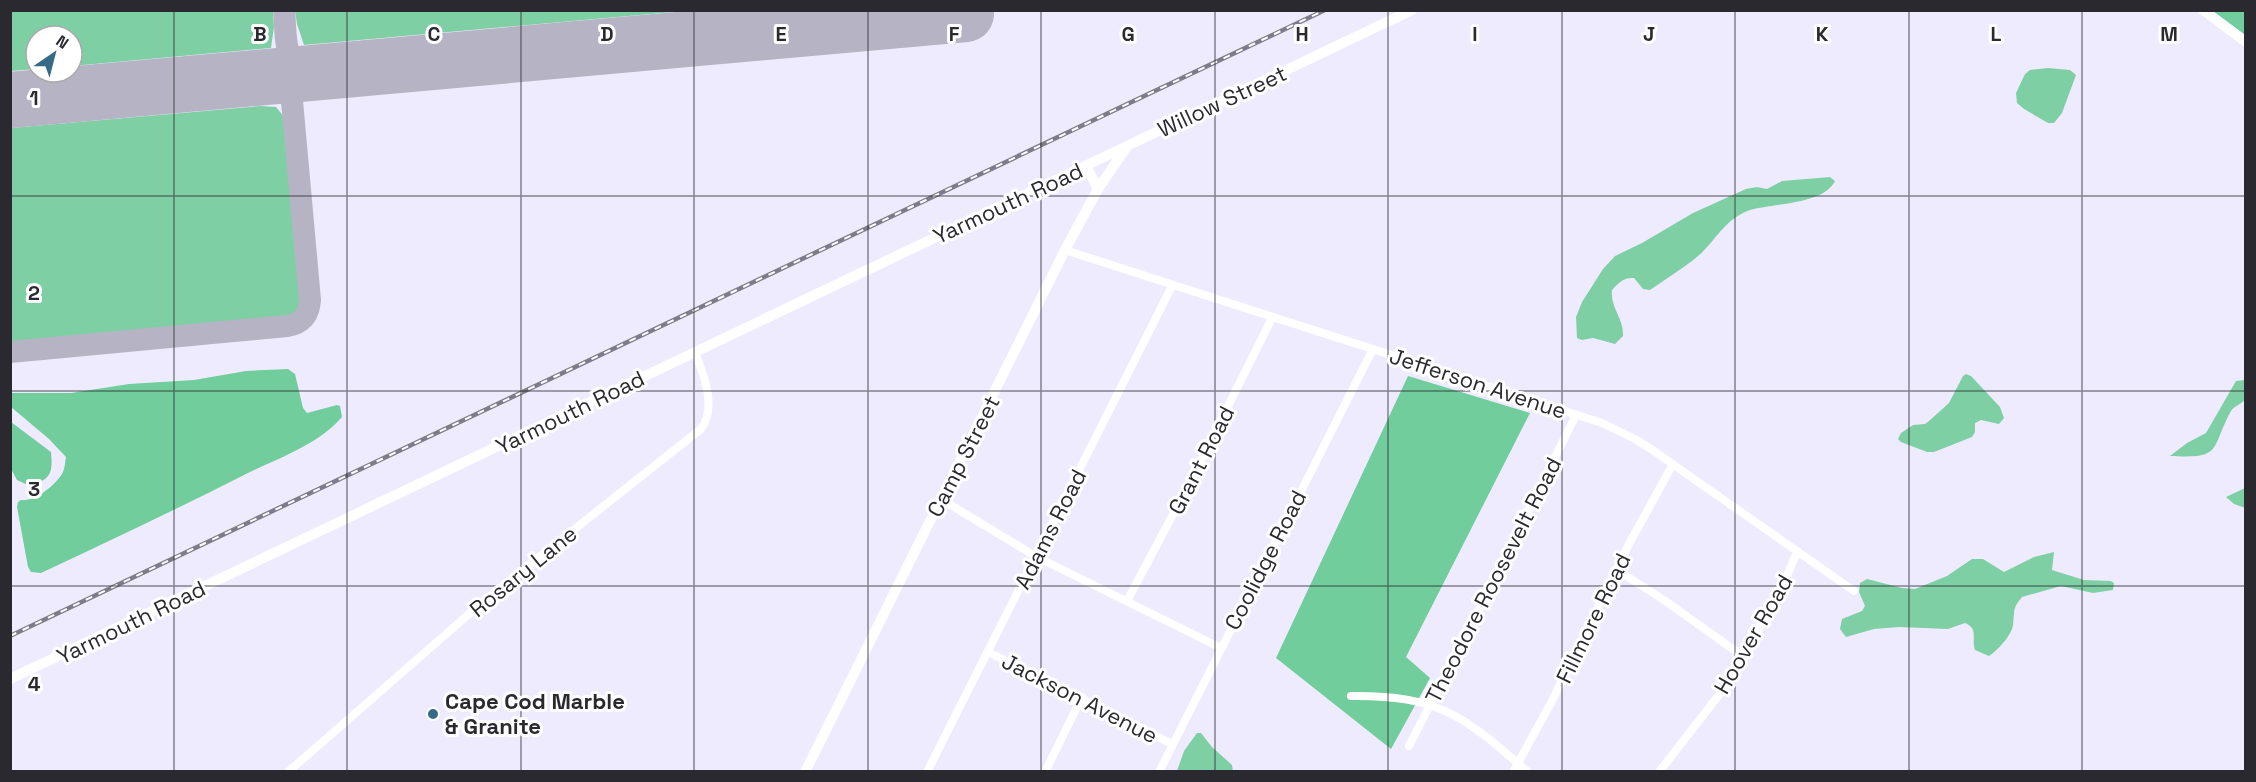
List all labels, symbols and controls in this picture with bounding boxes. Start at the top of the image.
text: B [253,21,267,47]
text: C [428,21,441,47]
text: D [600,21,614,47]
text: E [775,21,787,47]
text: F [949,21,960,47]
text: G [1121,21,1135,47]
text: H [1295,21,1309,47]
text: I [1472,21,1478,47]
text: J [1643,21,1655,47]
text: K [1816,21,1829,47]
text: L [1991,21,2002,47]
text: M [2160,21,2178,47]
north arrow [24,24,84,84]
text: N [52,30,73,54]
street label: Willow Street [1153,59,1291,143]
text: 1 [29,85,39,111]
street label: Yarmouth Road [929,156,1087,250]
text: 2 [28,280,40,306]
street label: Jefferson Avenue [1386,341,1570,425]
street label: Yarmouth Road [491,364,649,460]
street label: Camp Street [920,391,1006,521]
street label: Grant Road [1162,401,1240,519]
street label: Theodore Roosevelt Road [1419,452,1567,708]
street label: Adams Road [1008,464,1092,594]
text: 3 [28,476,40,502]
street label: Coolidge Road [1218,485,1312,635]
street label: Rosary Lane [464,519,582,623]
street label: Fillmore Road [1549,548,1637,688]
street label: Hoover Road [1707,569,1799,699]
street label: Yarmouth Road [52,574,210,670]
street label: Jackson Avenue [997,647,1163,749]
text: 4 [28,671,41,697]
place label: Cape Cod Marble & Granite [445,687,625,740]
marker: Cape Cod Marble & Granite [426,707,440,721]

